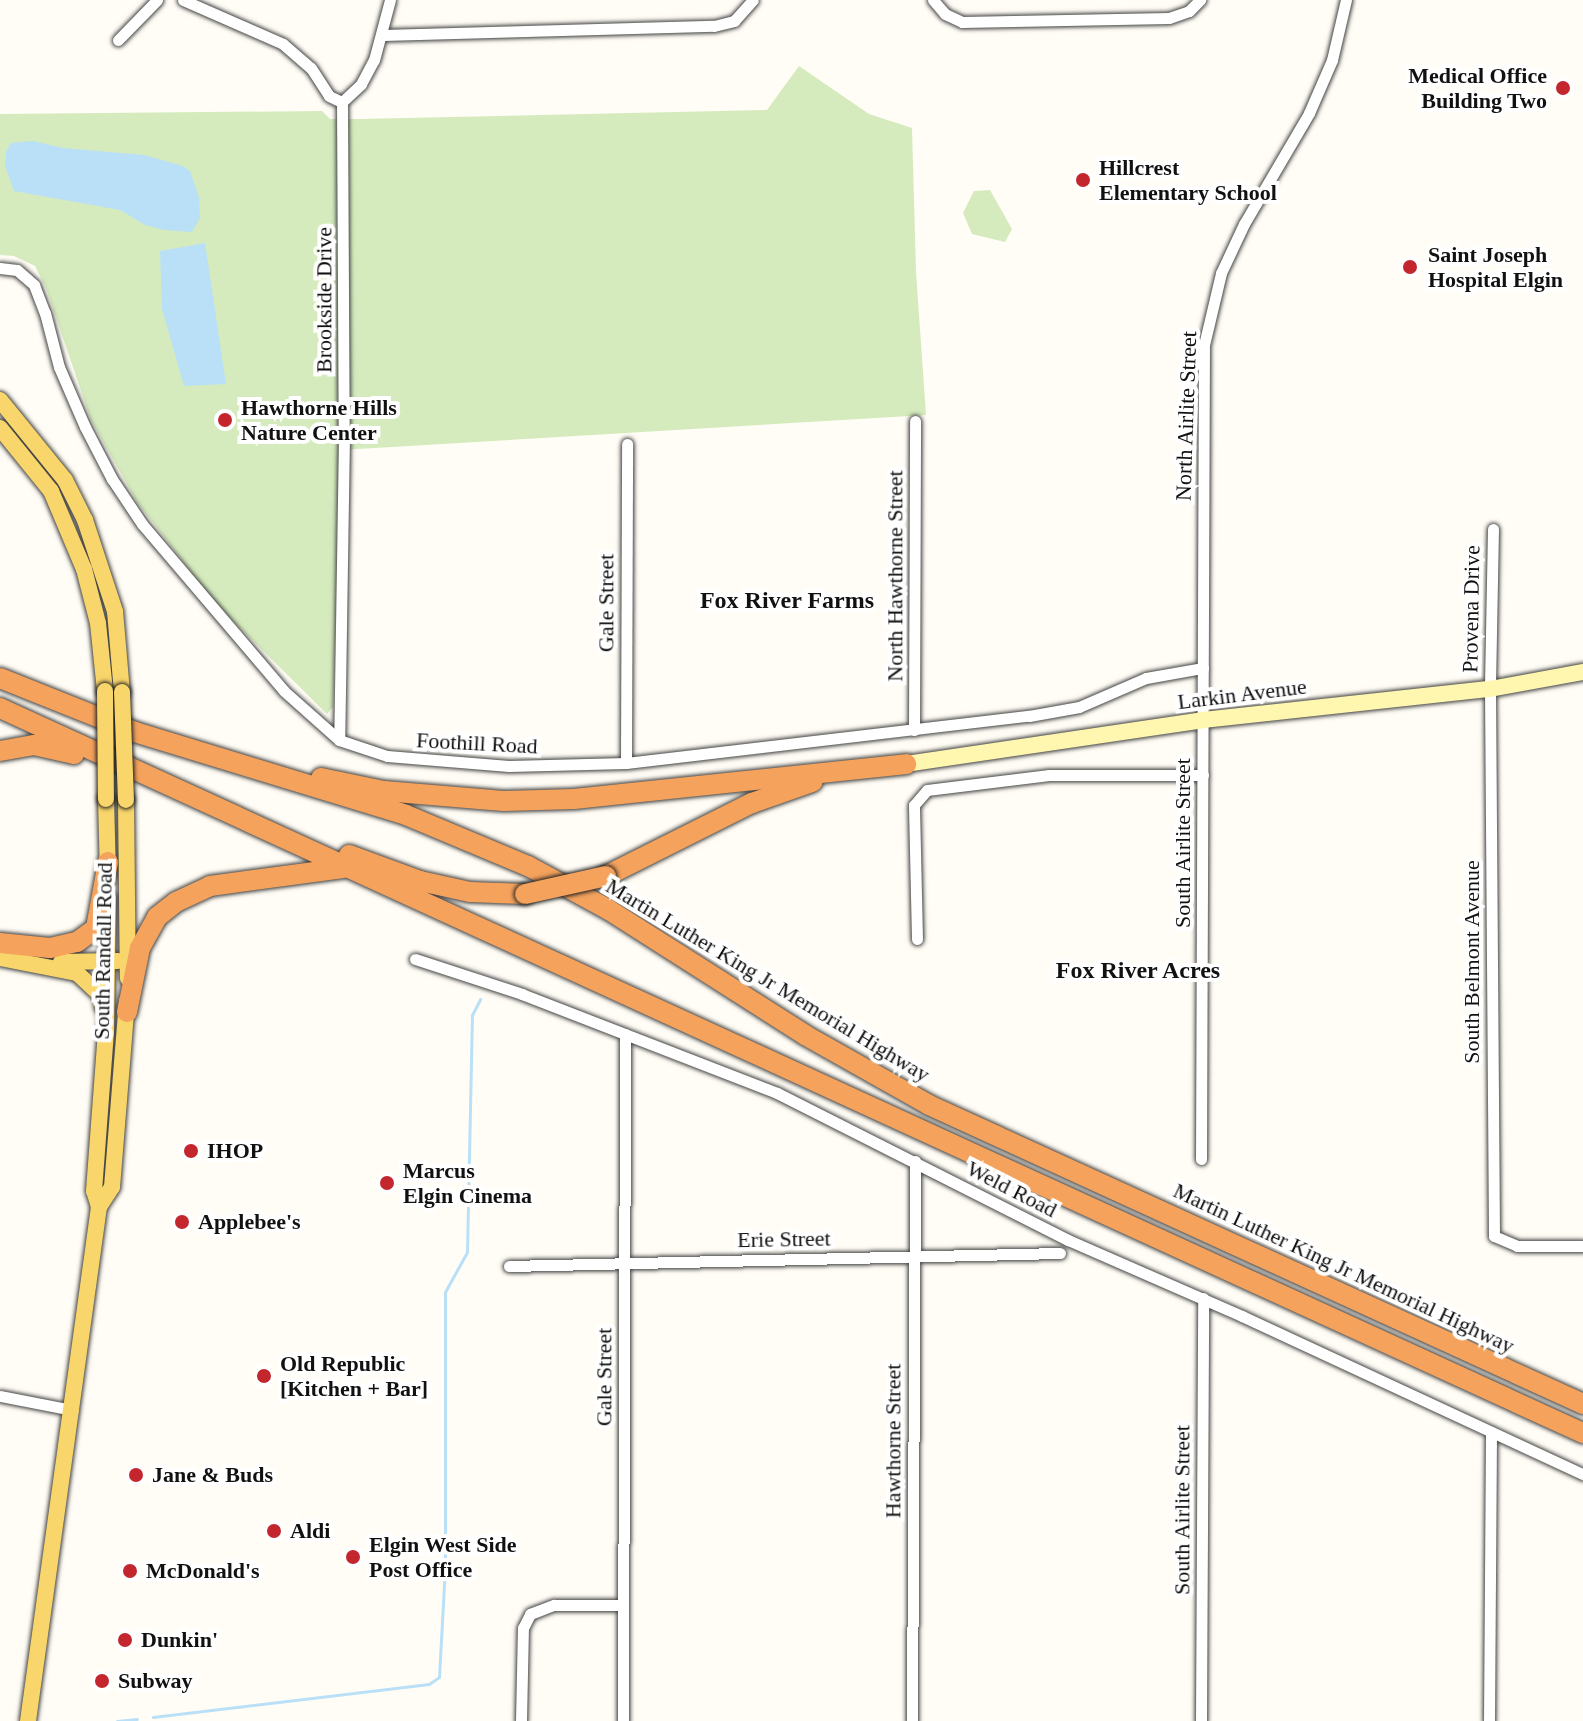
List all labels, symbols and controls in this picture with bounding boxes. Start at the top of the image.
place label: Medical Office Building Two [1408,62,1547,114]
marker: Medical Office Building Two [1554,79,1572,97]
place label: Hillcrest Elementary School [1099,154,1277,206]
marker: Hillcrest Elementary School [1074,171,1092,189]
street label: Brookside Drive [311,227,337,373]
place label: Saint Joseph Hospital Elgin [1428,241,1563,292]
marker: Saint Joseph Hospital Elgin [1399,256,1421,278]
street label: North Airlite Street [1170,330,1202,502]
place label: Hawthorne Hills Nature Center [241,394,397,446]
marker: Hawthorne Hills Nature Center [216,411,234,429]
street label: North Hawthorne Street [882,470,908,682]
street label: Provena Drive [1457,545,1485,673]
street label: Gale Street [593,554,619,652]
district label: Fox River Farms [700,587,874,615]
street label: Larkin Avenue [1175,673,1309,715]
street label: Foothill Road [416,727,538,759]
street label: South Airlite Street [1170,757,1196,929]
street label: South Belmont Avenue [1459,860,1485,1064]
street label: South Randall Road [88,862,118,1040]
street label: Martin Luther King Jr Memorial Highway [601,873,935,1087]
district label: Fox River Acres [1055,957,1221,985]
place label: IHOP [207,1138,263,1164]
marker: IHOP [182,1142,200,1160]
street label: Weld Road [962,1155,1062,1223]
place label: Marcus Elgin Cinema [403,1157,532,1208]
marker: Marcus Elgin Cinema [378,1174,396,1192]
street label: Martin Luther King Jr Memorial Highway [1169,1177,1519,1359]
place label: Applebee's [198,1209,301,1235]
marker: Applebee's [173,1213,191,1231]
street label: Erie Street [737,1225,831,1253]
street label: Gale Street [591,1328,617,1426]
place label: Old Republic [Kitchen + Bar] [280,1350,428,1402]
street label: Hawthorne Street [880,1364,906,1518]
marker: Old Republic [Kitchen + Bar] [255,1367,273,1385]
street label: South Airlite Street [1169,1424,1195,1596]
place label: Jane & Buds [152,1462,273,1488]
marker: Jane & Buds [127,1466,145,1484]
place label: Aldi [290,1518,330,1544]
marker: Aldi [265,1522,283,1540]
place label: Elgin West Side Post Office [369,1531,517,1582]
marker: Elgin West Side Post Office [344,1548,362,1566]
place label: McDonald's [146,1558,260,1584]
marker: McDonald's [121,1562,139,1580]
place label: Dunkin' [141,1627,218,1653]
marker: Dunkin' [116,1631,134,1649]
place label: Subway [118,1668,193,1694]
marker: Subway [93,1672,111,1690]

